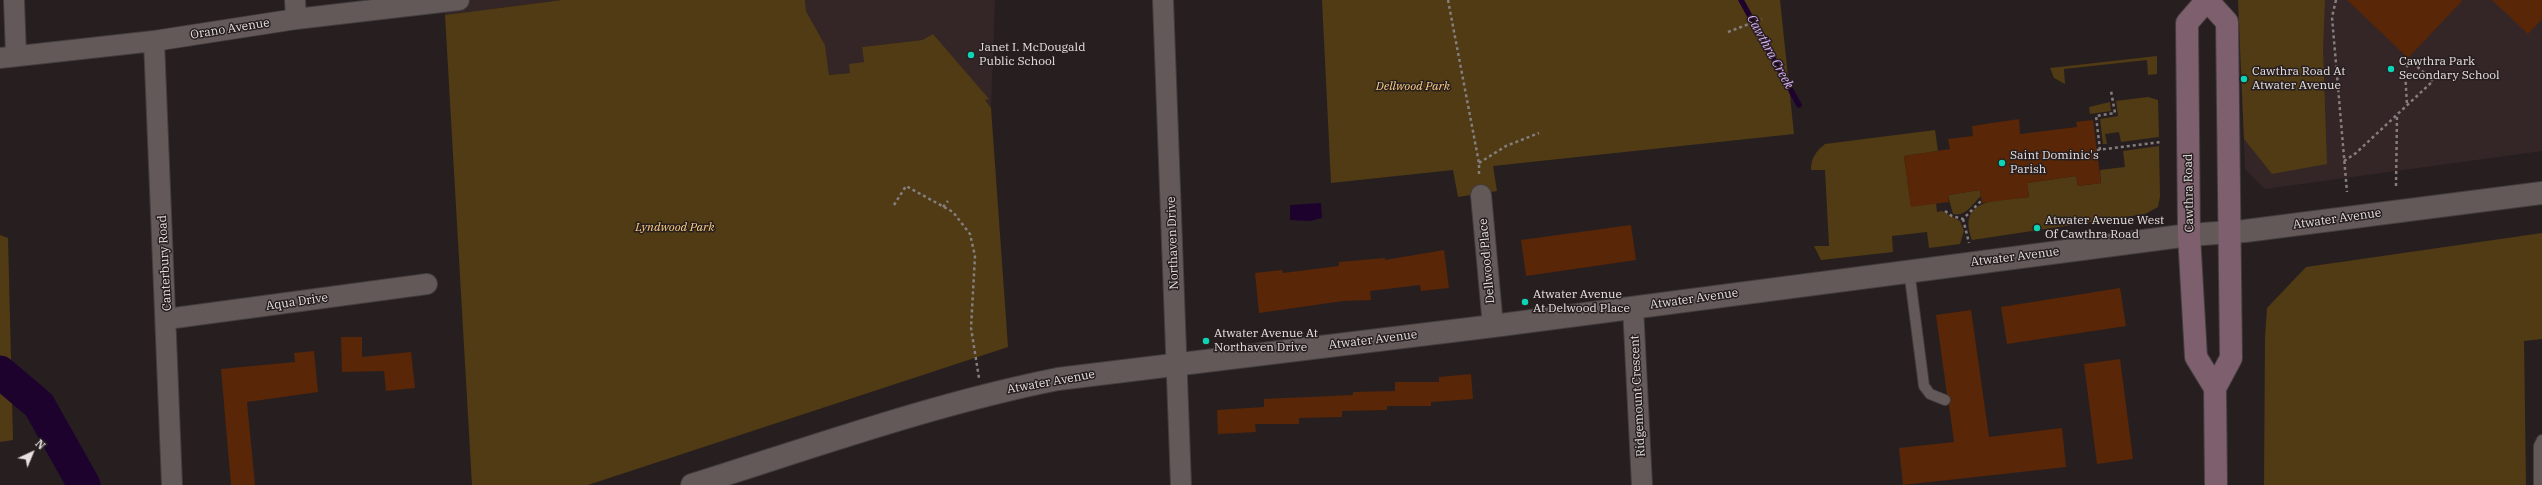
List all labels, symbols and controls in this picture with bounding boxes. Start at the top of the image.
water label: Cawthra Creek [1743,12,1797,92]
street label: Orano Avenue [189,16,271,42]
place label: Janet I. McDougald Public School [979,41,1086,69]
marker: Janet I. McDougald Public School [966,50,976,60]
place label: Cawthra Park Secondary School [2399,55,2500,83]
marker: Cawthra Park Secondary School [2386,64,2396,74]
place label: Cawthra Road At Atwater Avenue [2252,65,2346,93]
marker: Cawthra Road At Atwater Avenue [2239,74,2249,84]
park label: Dellwood Park [1376,80,1450,94]
place label: Saint Dominic's Parish [2010,149,2099,177]
street label: Cawthra Road [2181,154,2197,232]
marker: Saint Dominic's Parish [1997,158,2007,168]
street label: Northaven Drive [1164,196,1182,290]
street label: Atwater Avenue [2292,206,2382,232]
place label: Atwater Avenue West Of Cawthra Road [2045,214,2164,242]
street label: Canterbury Road [155,215,175,311]
street label: Dellwood Place [1476,218,1498,304]
park label: Lyndwood Park [635,221,715,235]
marker: Atwater Avenue West Of Cawthra Road [2032,223,2042,233]
street label: Atwater Avenue [1970,244,2060,270]
street label: Atwater Avenue [1649,286,1739,312]
place label: Atwater Avenue At Delwood Place [1533,288,1630,316]
street label: Aqua Drive [265,291,329,313]
marker: Atwater Avenue At Delwood Place [1520,297,1530,307]
place label: Atwater Avenue At Northaven Drive [1214,327,1318,355]
street label: Atwater Avenue [1328,327,1418,353]
street label: Ridgemount Crescent [1628,335,1648,457]
marker: Atwater Avenue At Northaven Drive [1201,336,1211,346]
street label: Atwater Avenue [1006,367,1096,397]
north arrow [12,433,52,473]
text: N [32,436,48,452]

